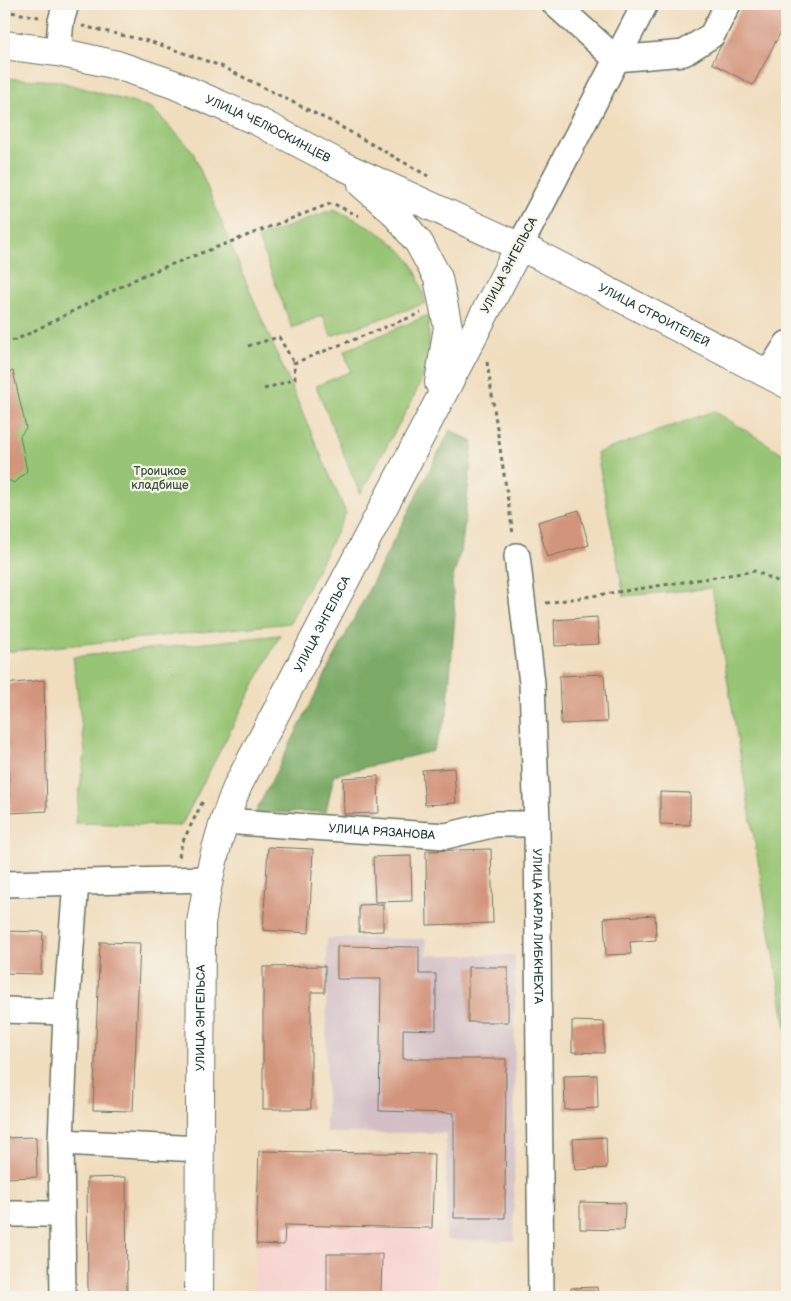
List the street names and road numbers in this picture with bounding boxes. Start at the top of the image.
street label: УЛИЦА ЧЕЛЮСКИНЦЕВ [203,92,333,166]
street label: УЛИЦА ЭНГЕЛЬСА [478,214,541,316]
street label: УЛИЦА СТРОИТЕЛЕЙ [596,281,712,351]
street label: УЛИЦА ЭНГЕЛЬСА [291,573,354,675]
street label: УЛИЦА РЯЗАНОВА [328,821,436,843]
street label: УЛИЦА КАРЛА ЛИБКНЕХТА [529,848,546,1005]
street label: УЛИЦА ЭНГЕЛЬСА [193,964,209,1071]

